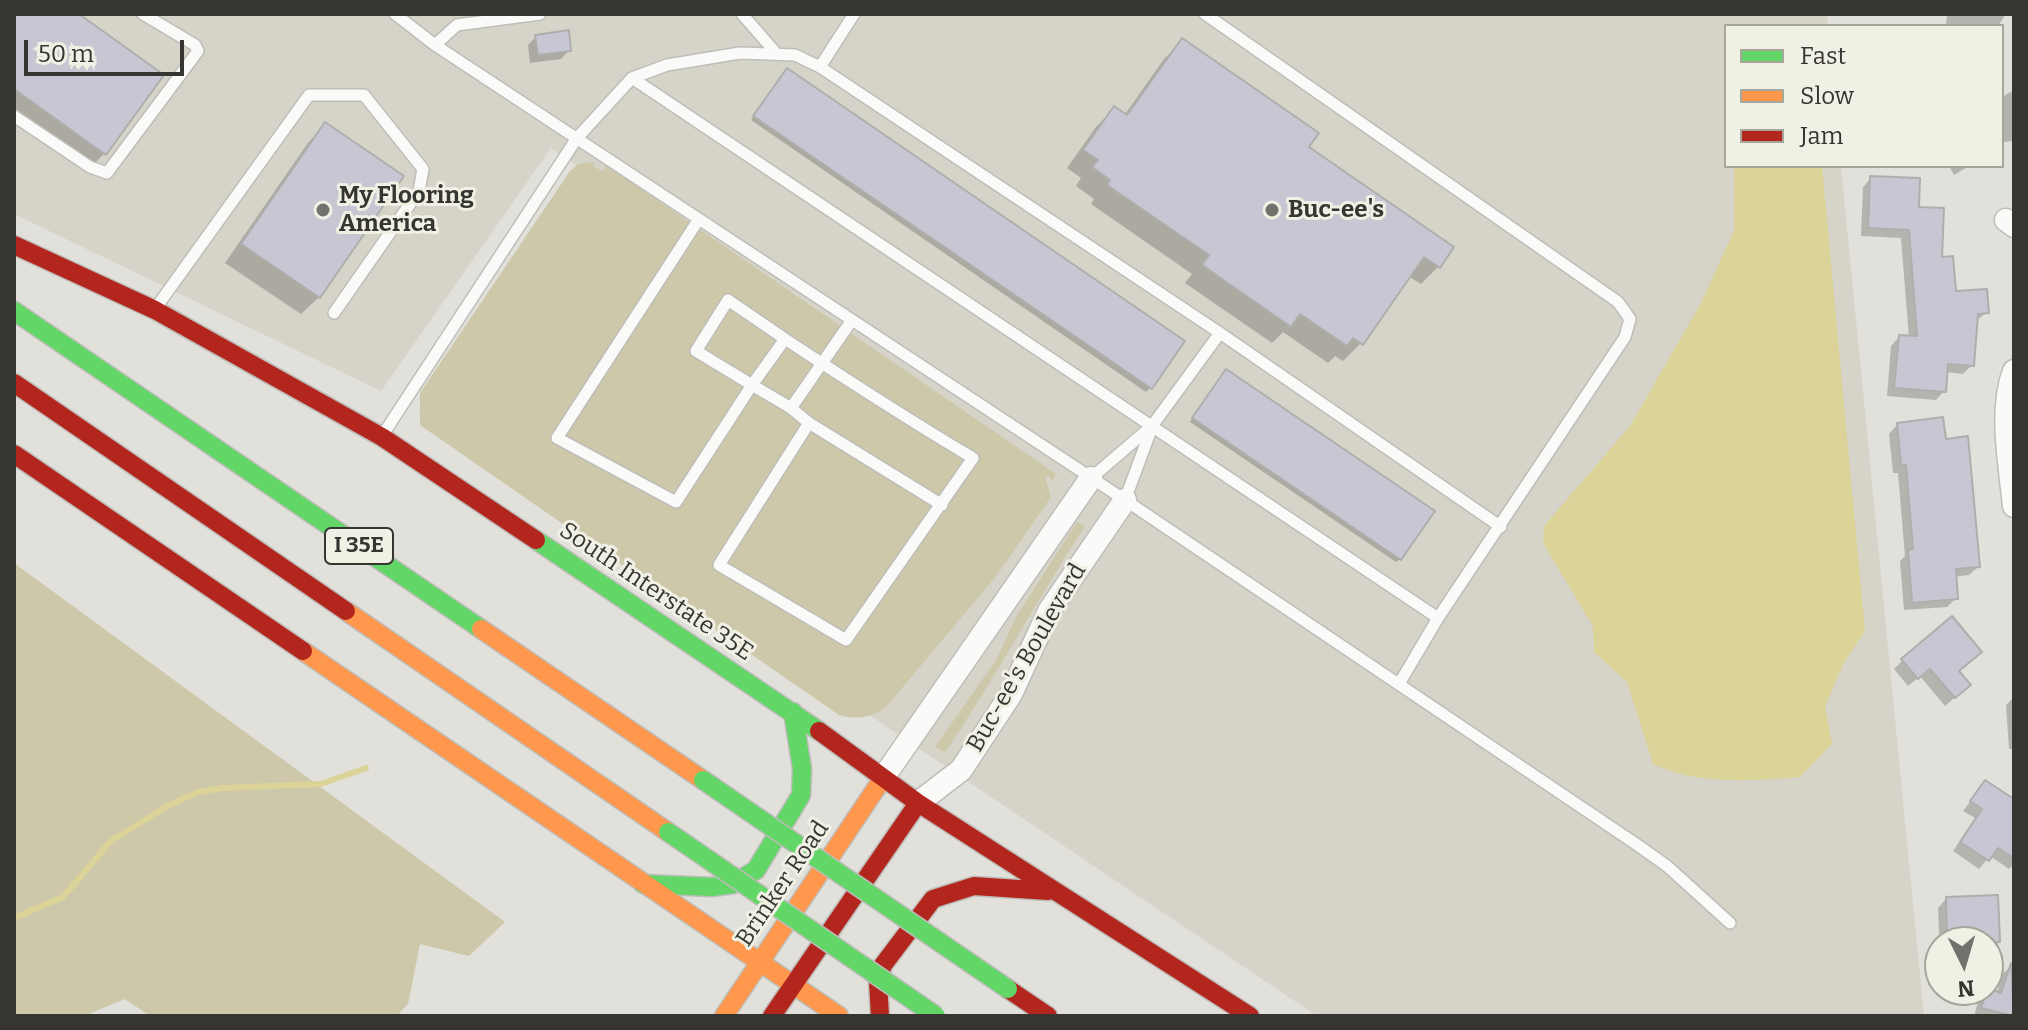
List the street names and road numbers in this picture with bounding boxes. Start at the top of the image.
street label: South Interstate 35E [554,517,758,667]
road number: I 35E [325,528,393,564]
street label: Buc-ee's Boulevard [961,559,1093,757]
street label: Brinker Road [730,816,836,952]

